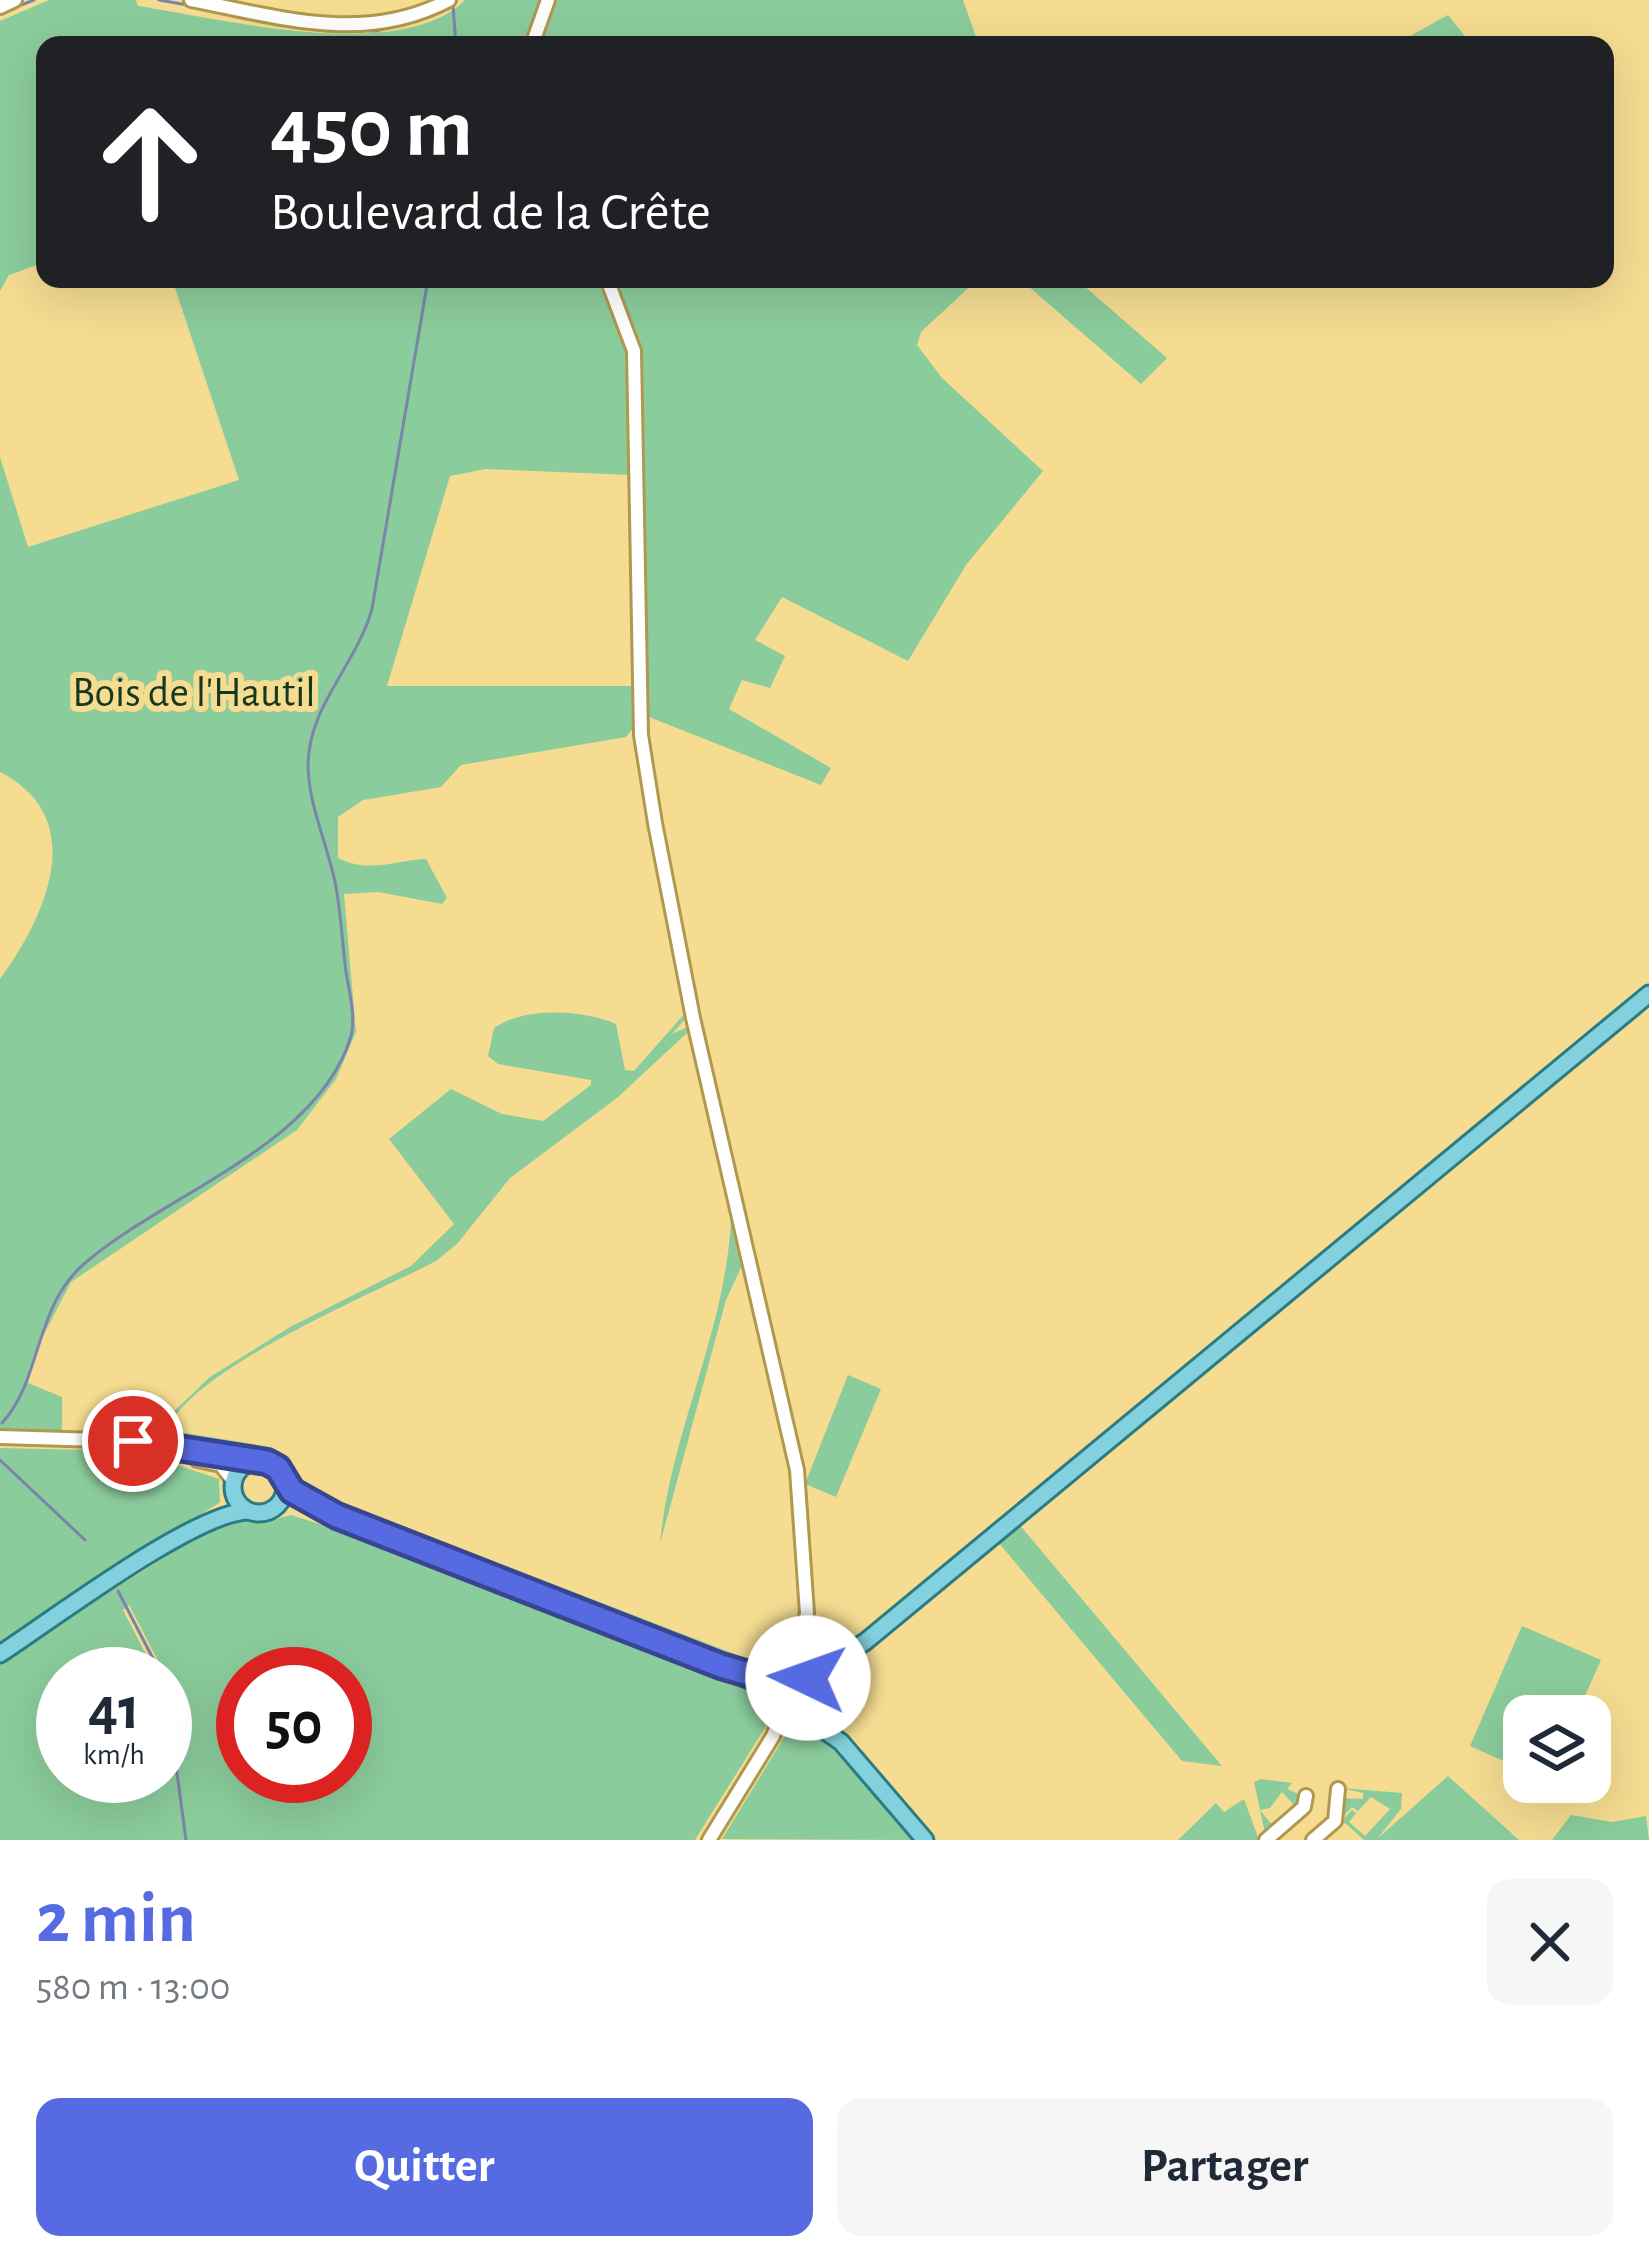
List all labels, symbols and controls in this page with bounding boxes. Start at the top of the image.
icon: ahead [72,84,228,240]
text: 450 m [270,88,473,172]
text: Boulevard de la Crête [270,186,711,240]
park label: Bois de l'Hautil [72,672,316,714]
pin [82,1390,184,1492]
icon: arrive [100,1408,166,1474]
position arrow [745,1615,871,1741]
speed limit sign: 50 [216,1647,372,1803]
text: 41 [88,1680,140,1740]
map controls [1503,1695,1611,1803]
button: layers [1503,1695,1611,1803]
text: km/h [83,1740,145,1770]
button: close [1487,1879,1613,2005]
text: 2 min [36,1883,196,1955]
text: 580 m · 13:00 [36,1968,230,2007]
button: Quitter [36,2098,813,2236]
button: Partager [837,2098,1613,2236]

